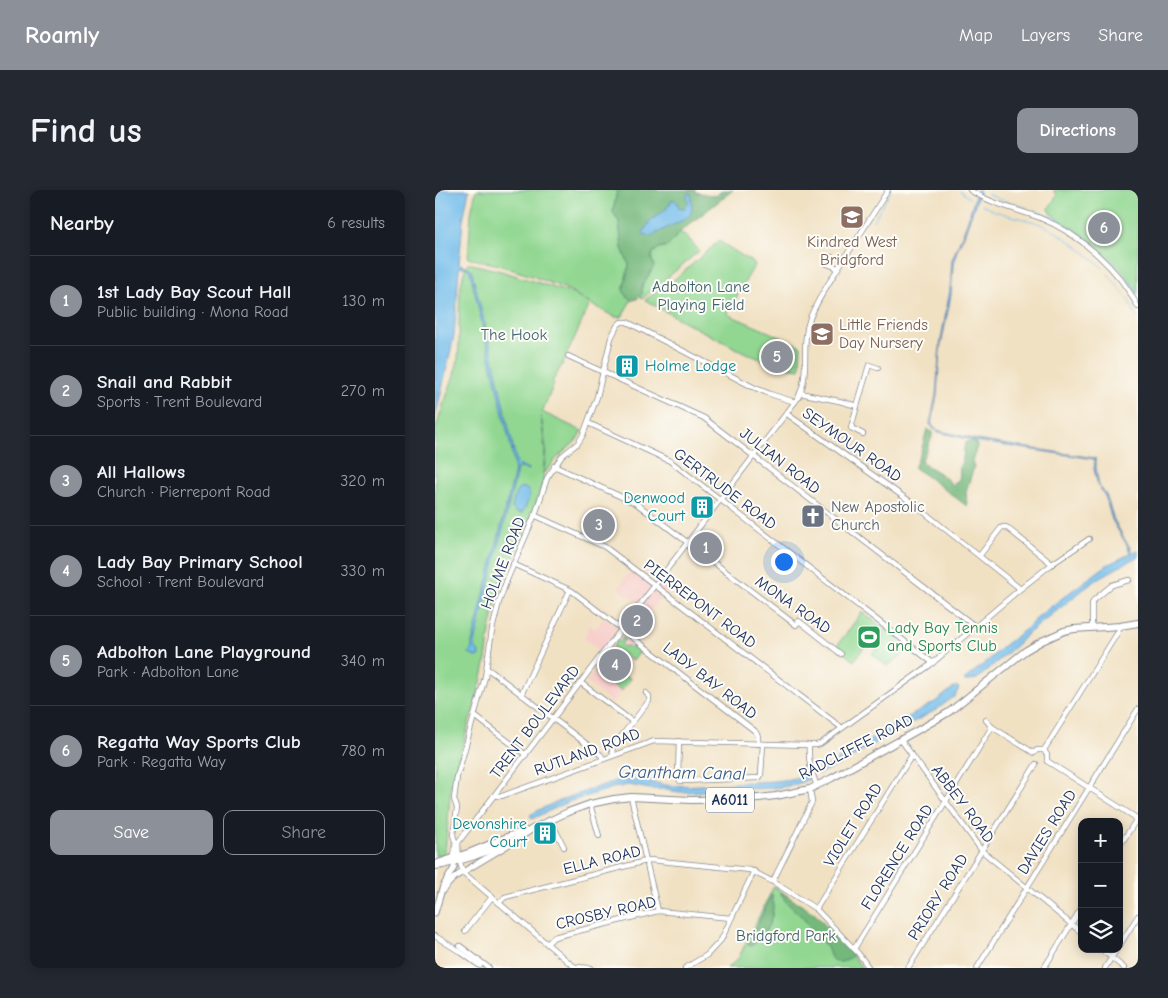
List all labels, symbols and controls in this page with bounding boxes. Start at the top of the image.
text: Roamly [25,21,99,49]
text: Map [959,25,993,46]
text: Layers [1021,25,1070,46]
text: Share [1098,25,1143,46]
button: Directions [1017,108,1138,153]
text: Find us [30,110,142,151]
school or university icon: Kindred West Bridgford [839,204,865,230]
pin: 6 [1088,209,1120,247]
text: Nearby [50,211,114,235]
text: 6 results [327,214,385,232]
place label: Kindred West Bridgford [807,233,897,269]
park label: Adbolton Lane Playing Field [652,278,750,314]
text: 1st Lady Bay Scout Hall [97,281,291,303]
text: 1 [63,292,69,310]
text: 130 m [342,292,385,310]
text: Public building · Mona Road [97,303,289,321]
place label: Little Friends Day Nursery [839,316,928,352]
school or university icon: Little Friends Day Nursery [809,321,835,347]
park label: The Hook [481,326,548,344]
pin: 5 [761,338,793,376]
building icon: Holme Lodge [614,353,640,379]
place label: Holme Lodge [645,357,736,375]
text: Snail and Rabbit [97,371,231,393]
text: 2 [62,382,70,400]
text: 270 m [341,382,385,400]
text: Sports · Trent Boulevard [97,393,262,411]
street label: SEYMOUR ROAD [799,404,905,486]
street label: JULIAN ROAD [736,424,824,498]
street label: GERTRUDE ROAD [670,445,780,533]
text: All Hallows [97,461,185,483]
text: 3 [62,472,70,490]
text: 320 m [340,472,385,490]
text: Church · Pierrepont Road [97,483,271,501]
place label: Denwood Court [623,489,685,525]
building icon: Denwood Court [689,494,715,520]
place label: New Apostolic Church [831,498,925,534]
church icon: New Apostolic Church [800,503,826,529]
pin: 3 [583,506,615,544]
street label: HOLME ROAD [477,514,529,612]
pin: 1 [690,529,722,567]
your location [771,549,797,575]
text: Lady Bay Primary School [97,551,303,573]
street label: PIERREPONT ROAD [640,556,760,652]
text: 4 [62,562,70,580]
text: 330 m [340,562,385,580]
street label: MONA ROAD [752,572,834,638]
text: School · Trent Boulevard [97,573,264,591]
pin: 2 [621,602,653,640]
place label: Lady Bay Tennis and Sports Club [887,619,998,655]
sports icon: Lady Bay Tennis and Sports Club [856,624,882,650]
street label: LADY BAY ROAD [660,639,760,723]
text: Adbolton Lane Playground [97,641,311,663]
pin: 4 [599,646,631,684]
text: 5 [62,652,70,670]
text: 340 m [341,652,385,670]
street label: TRENT BOULEVARD [487,662,583,782]
text: Park · Adbolton Lane [97,663,239,681]
street label: RADCLIFFE ROAD [796,710,916,784]
street label: RUTLAND ROAD [532,724,642,780]
text: Regatta Way Sports Club [97,731,301,753]
text: 6 [62,742,70,760]
text: 780 m [341,742,385,760]
text: Park · Regatta Way [97,753,226,771]
water label: Grantham Canal [618,761,747,785]
street label: ABBEY ROAD [928,762,998,846]
street label: VIOLET ROAD [820,780,886,870]
street label: DAVIES ROAD [1014,786,1080,878]
road number: A6011 [706,788,754,812]
street label: FLORENCE ROAD [857,801,937,913]
button: Save [50,810,213,855]
button: Share [223,810,385,855]
place label: Devonshire Court [452,815,527,851]
map controls [1078,818,1123,953]
button: + [1078,818,1123,863]
building icon: Devonshire Court [532,820,558,846]
street label: ELLA ROAD [561,842,643,878]
street label: PRIORY ROAD [904,851,972,943]
button: − [1078,863,1123,908]
street label: CROSBY ROAD [554,893,658,933]
button: layers [1078,908,1123,953]
park label: Bridgford Park [736,927,836,945]

